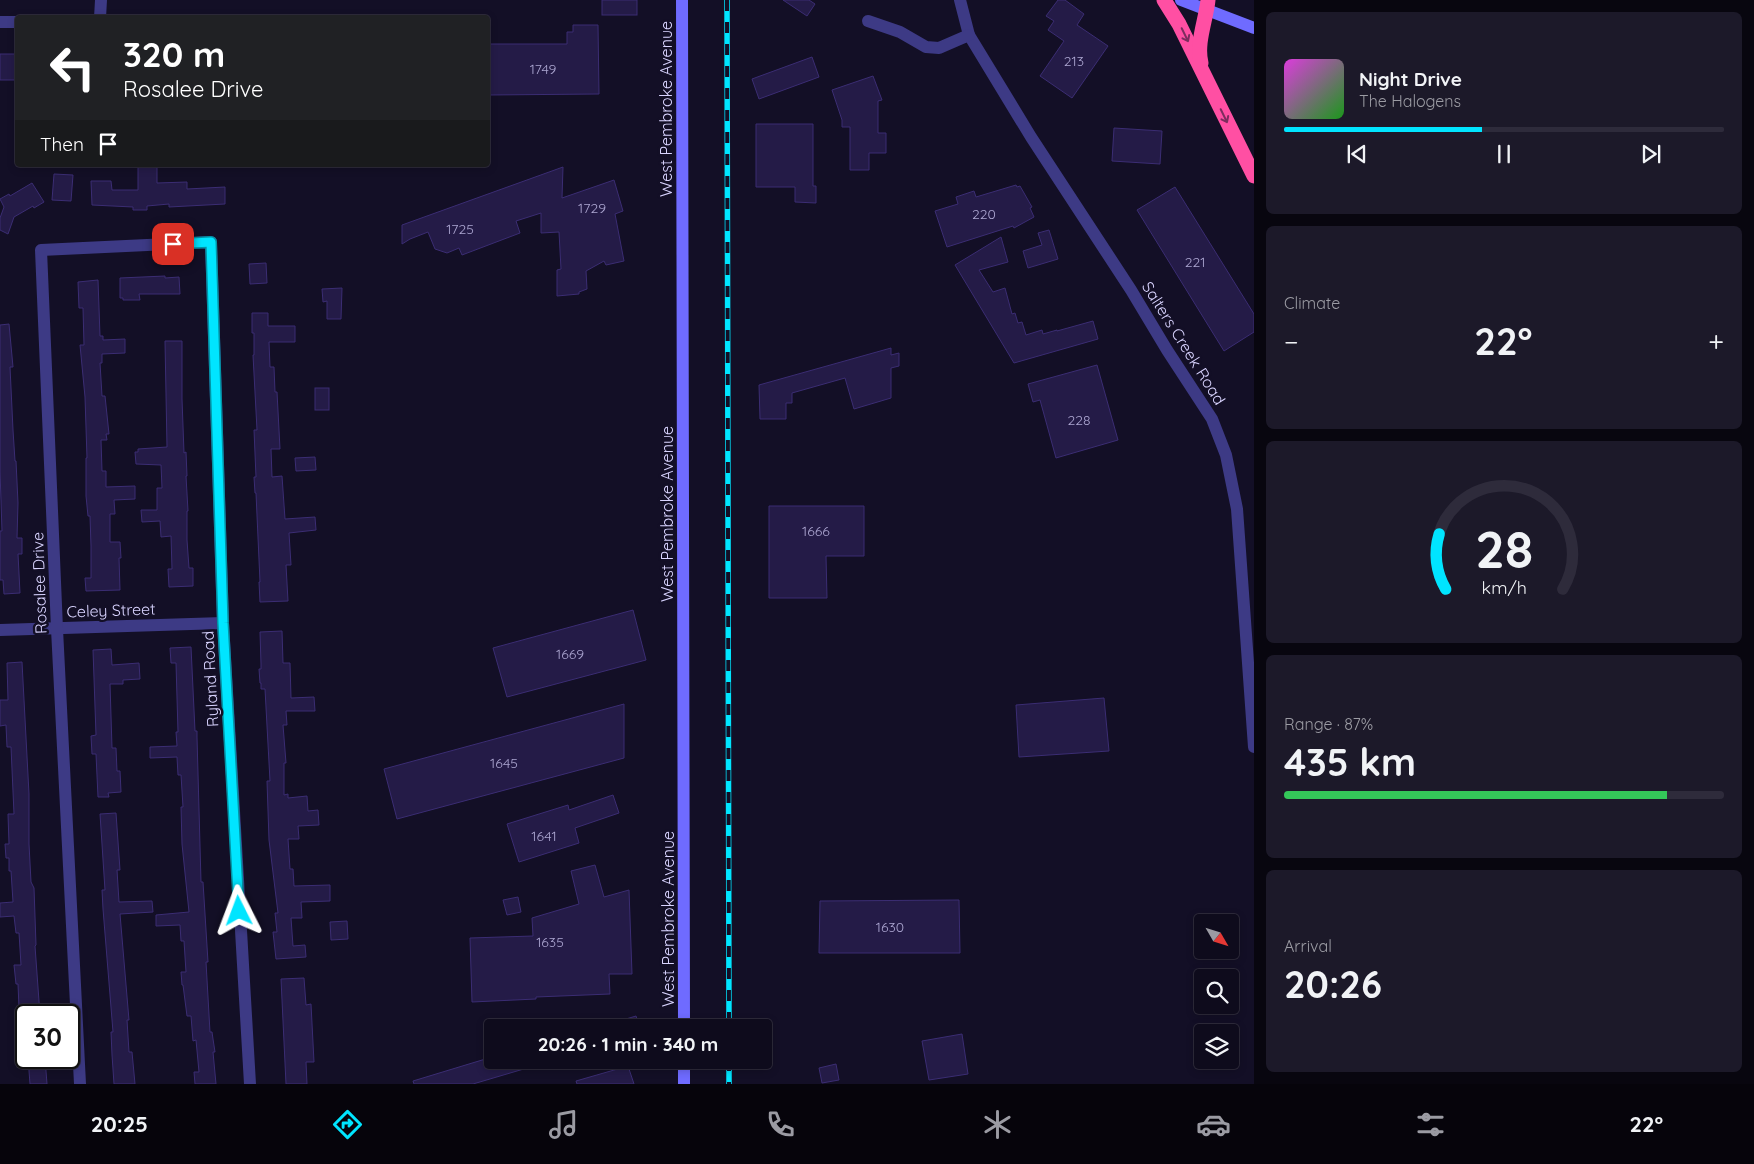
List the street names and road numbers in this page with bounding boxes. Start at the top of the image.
street label: West Pembroke Avenue [656,21,676,197]
street label: Salters Creek Road [1138,278,1230,408]
street label: West Pembroke Avenue [657,426,677,602]
street label: Rosalee Drive [27,532,51,634]
street label: Celey Street [66,598,156,622]
street label: Ryland Road [197,630,223,728]
street label: West Pembroke Avenue [658,831,678,1007]

